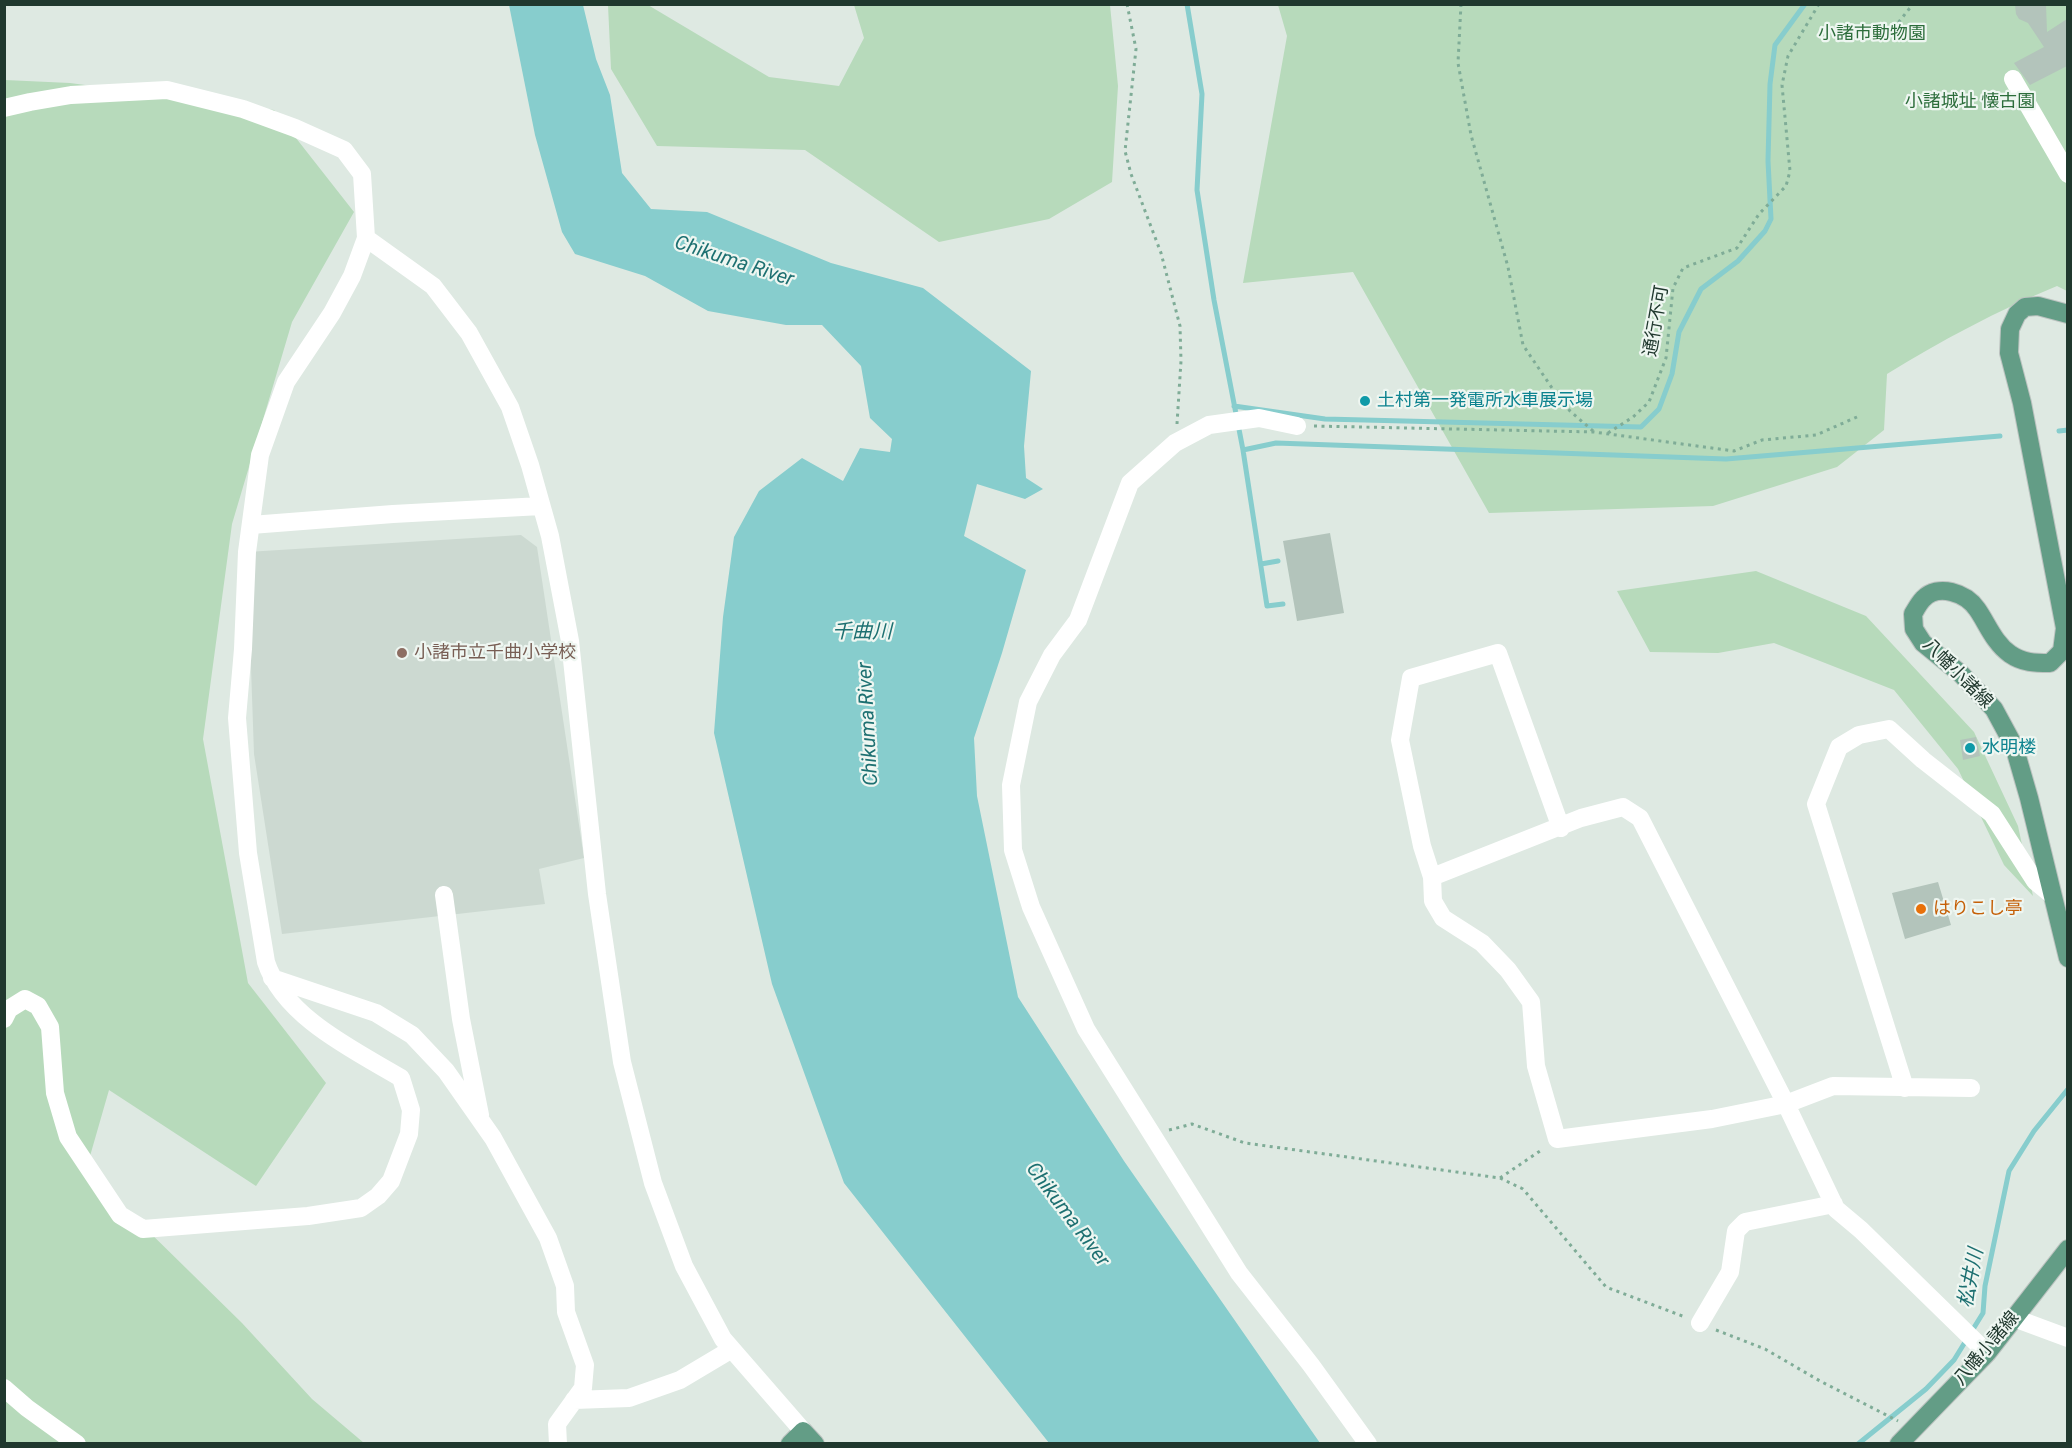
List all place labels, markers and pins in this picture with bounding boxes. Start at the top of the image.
place label: 土村第一発電所水車展示場 [1377,390,1593,412]
marker: 土村第一発電所水車展示場 [1358,394,1372,408]
place label: 小諸市立千曲小学校 [414,642,576,664]
marker: 小諸市立千曲小学校 [395,646,409,660]
place label: 水明楼 [1982,737,2036,759]
marker: 水明楼 [1963,741,1977,755]
place label: はりこし亭 [1933,898,2023,920]
marker: はりこし亭 [1914,902,1928,916]

